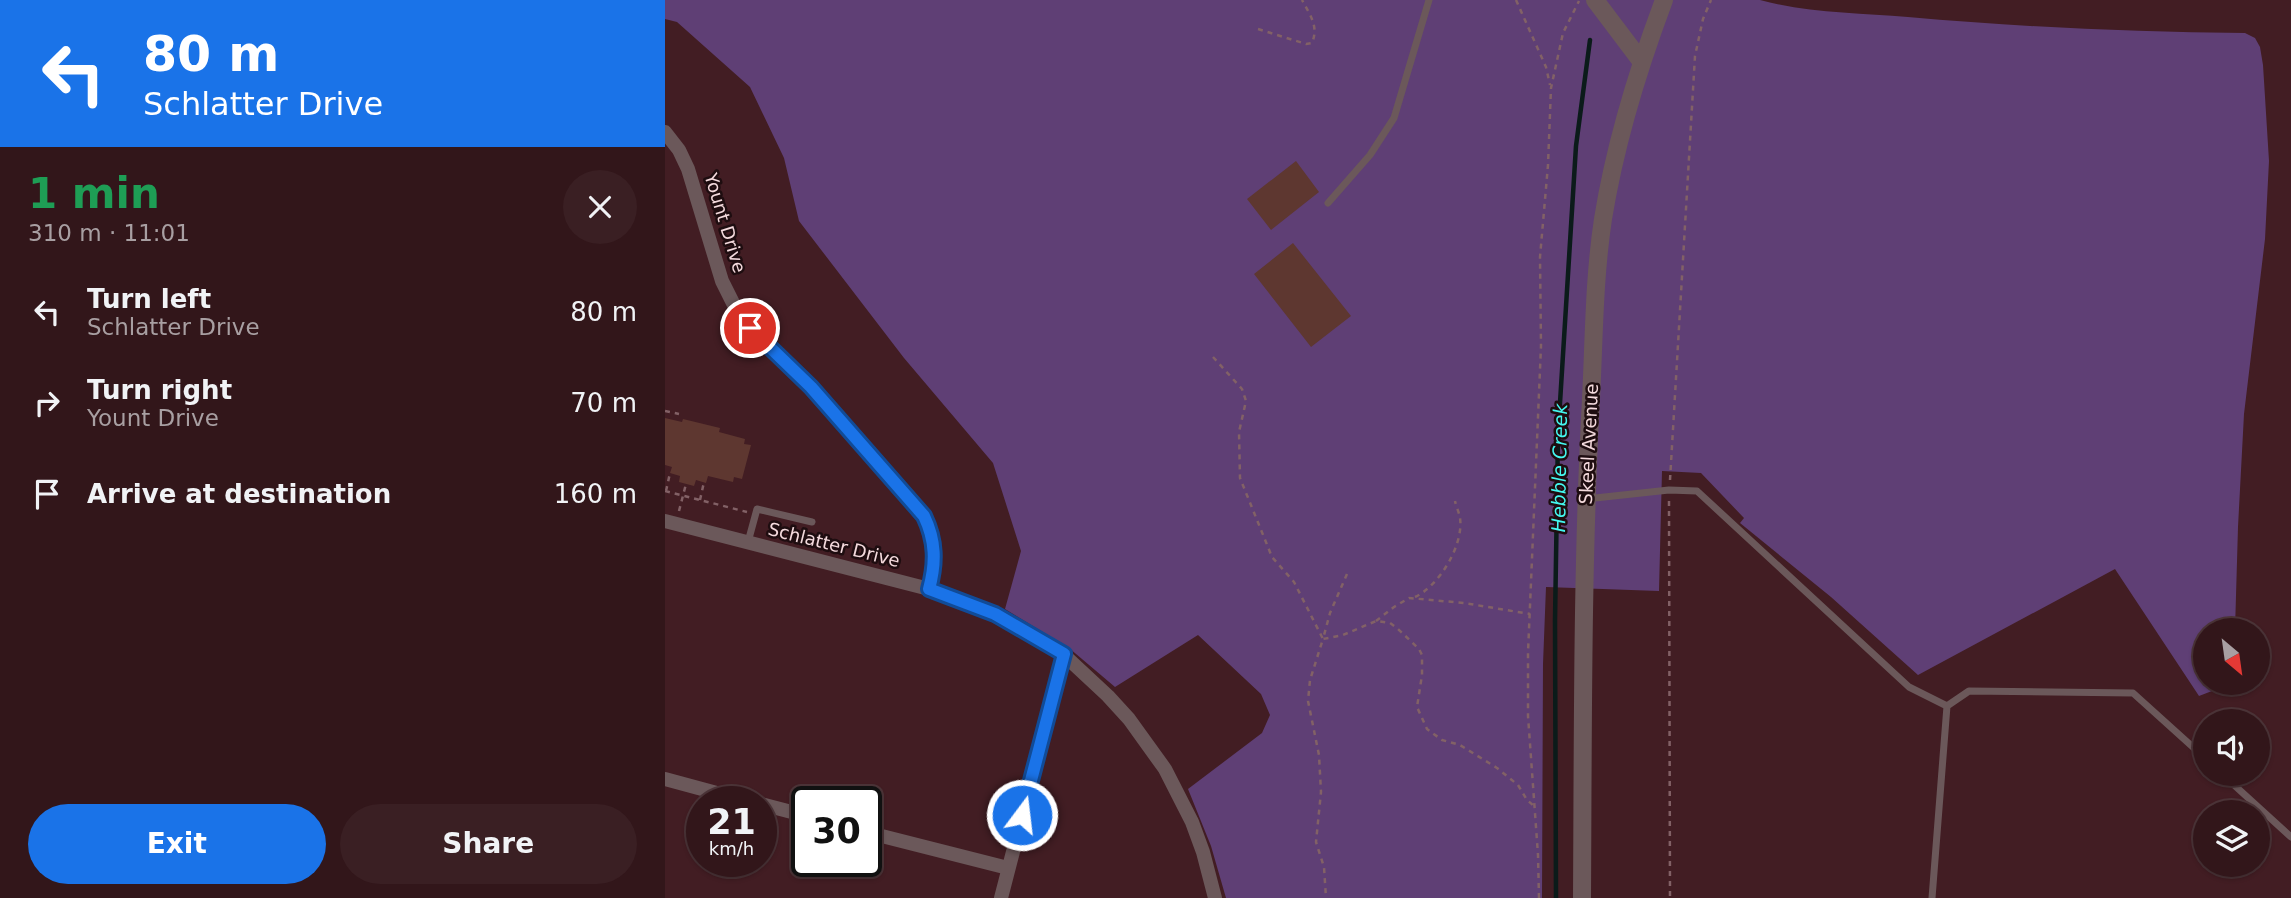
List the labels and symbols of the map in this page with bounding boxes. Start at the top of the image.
street label: Yount Drive [700,169,751,275]
pin [720,298,780,358]
street label: Skeel Avenue [1575,383,1602,505]
water label: Hebble Creek [1547,403,1571,532]
street label: Schlatter Drive [766,518,902,571]
north arrow [2193,618,2270,695]
position arrow [985,778,1059,852]
speed limit sign: 30 [791,786,882,877]

